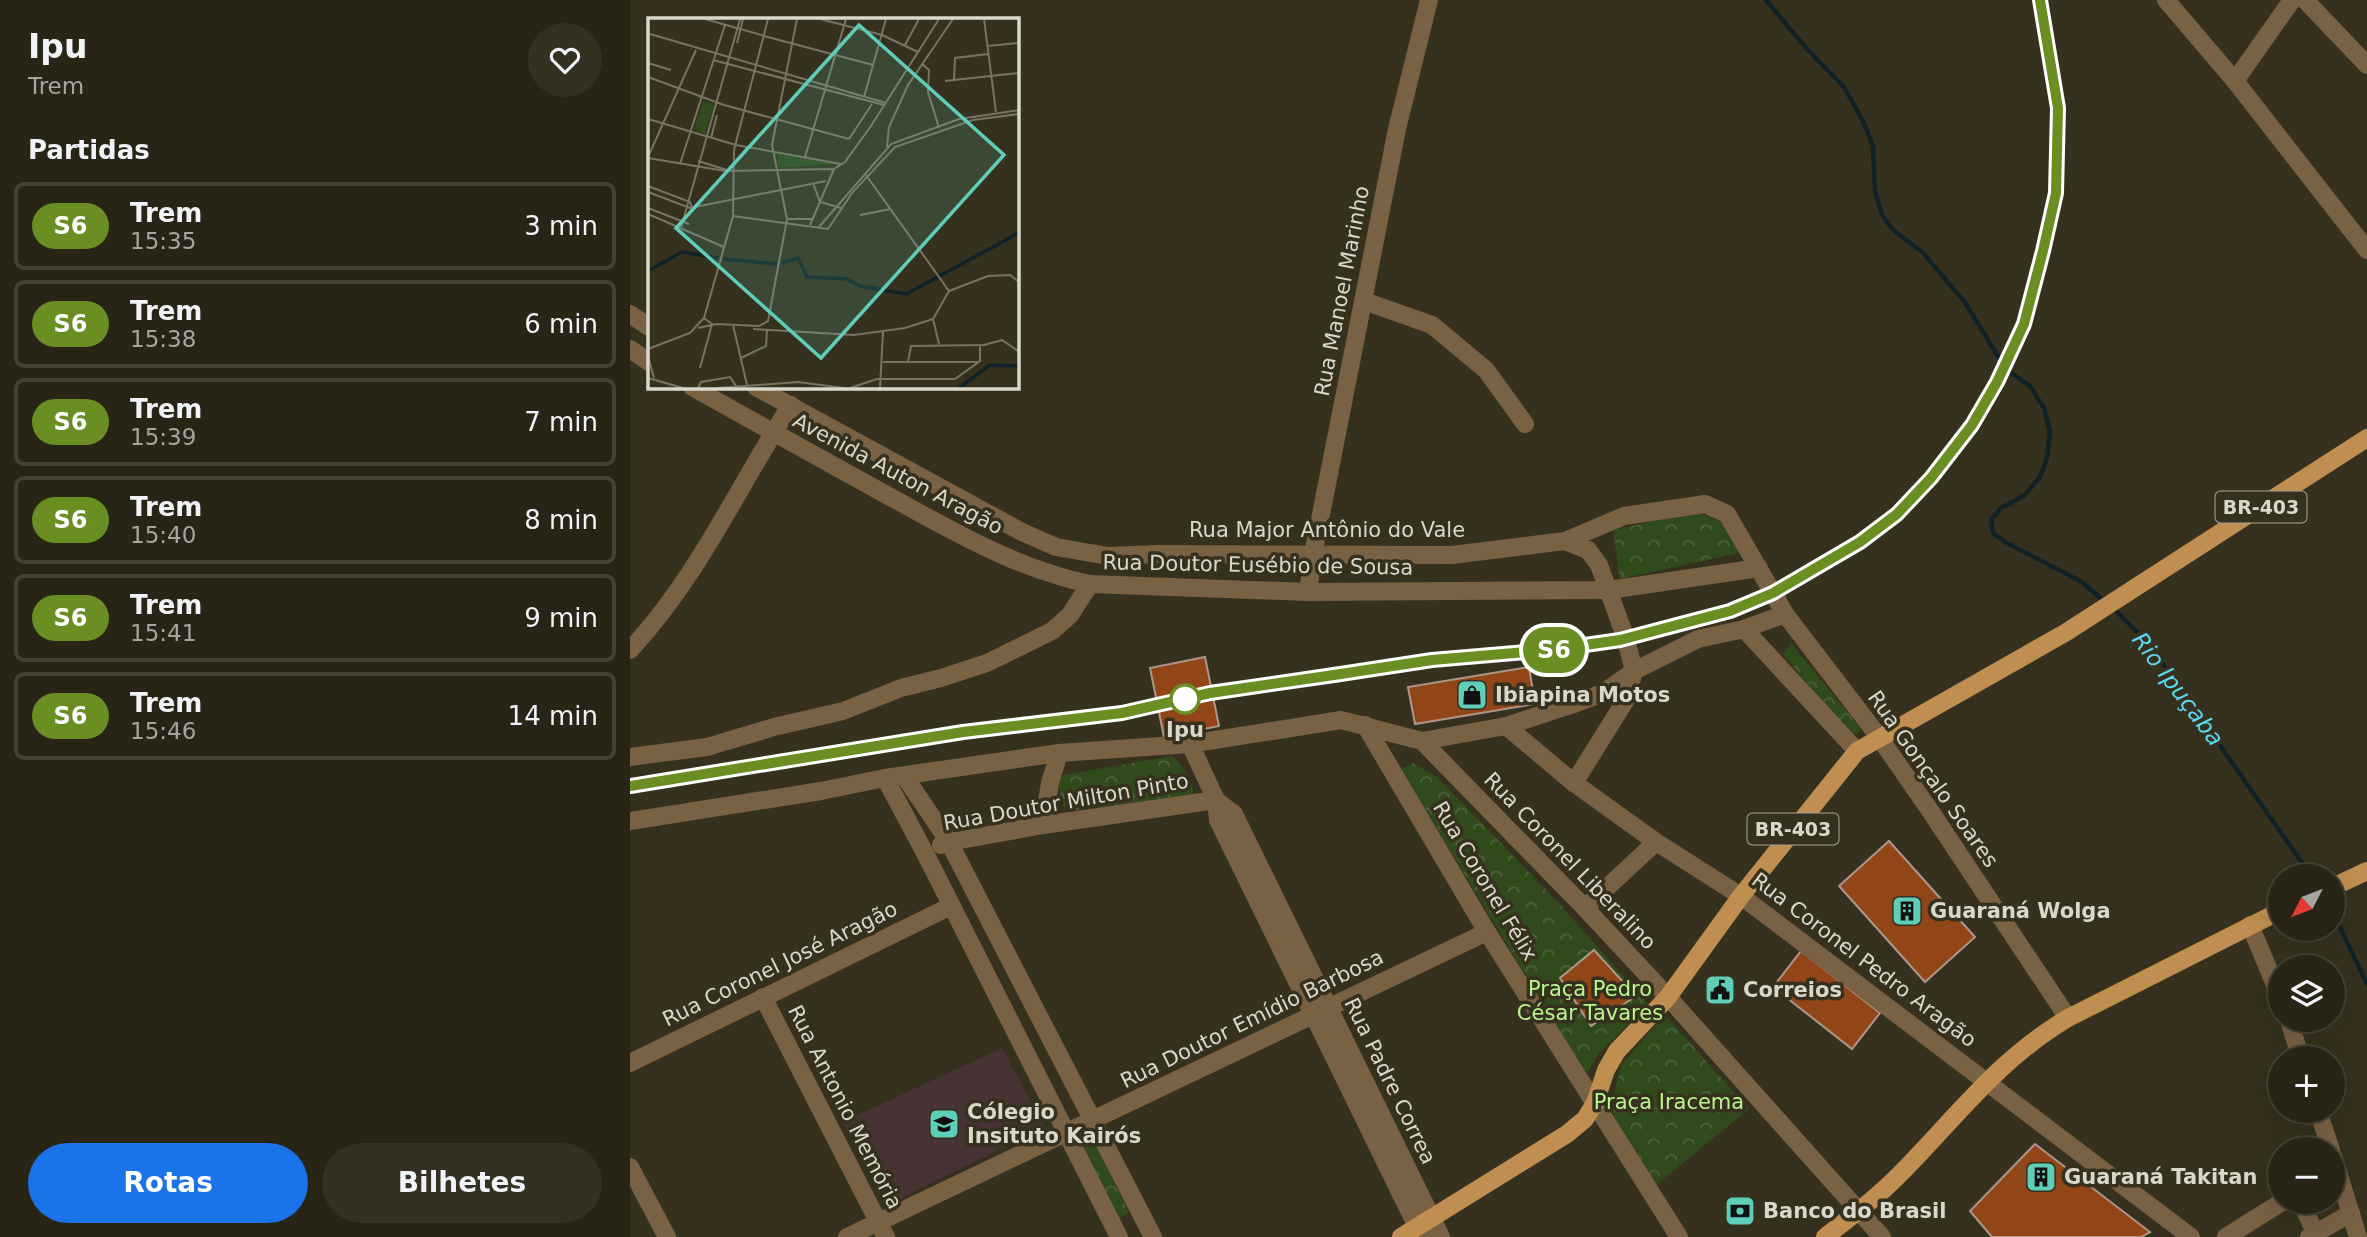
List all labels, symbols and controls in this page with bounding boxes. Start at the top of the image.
inset map [648,18,1018,388]
button: heart [528,23,602,97]
text: Ipu [28,27,87,66]
text: Trem [28,73,84,99]
text: Partidas [28,135,150,165]
street label: Rua Manoel Marinho [1310,184,1374,398]
text: Trem [130,198,202,228]
text: 3 min [524,211,598,241]
text: S6 [54,212,87,240]
text: 15:35 [130,228,196,254]
text: Trem [130,296,202,326]
text: 6 min [524,309,598,339]
text: S6 [54,310,87,338]
text: 15:38 [130,326,196,352]
text: Trem [130,394,202,424]
text: 7 min [524,407,598,437]
text: S6 [54,408,87,436]
street label: Avenida Auton Aragão [789,408,1007,540]
text: 15:39 [130,424,196,450]
text: Trem [130,492,202,522]
road number: BR-403 [2216,492,2306,522]
text: 8 min [524,505,598,535]
text: S6 [54,506,87,534]
street label: Rua Major Antônio do Vale [1189,518,1465,542]
text: 15:40 [130,522,196,548]
street label: Rua Doutor Eusébio de Sousa [1103,550,1413,580]
text: Trem [130,590,202,620]
text: 9 min [524,603,598,633]
text: S6 [54,604,87,632]
text: 15:41 [130,620,196,646]
line badge: S6 [1522,627,1586,673]
water label: Rio Ipuçaba [2127,627,2229,751]
text: S6 [1537,636,1571,664]
shop icon: Ibiapina Motos [1455,678,1489,712]
place label: Ibiapina Motos [1495,683,1670,707]
marker: Ipu [1170,684,1200,714]
street label: Rua Gonçalo Soares [1863,686,2003,872]
text: Trem [130,688,202,718]
text: 14 min [508,701,598,731]
text: S6 [54,702,87,730]
text: 15:46 [130,718,196,744]
place label: Ipu [1166,718,1204,742]
street label: Rua Coronel Liberalino [1479,767,1661,955]
street label: Rua Doutor Milton Pinto [942,769,1190,835]
street label: Rua Coronel Félix [1428,797,1542,965]
road number: BR-403 [1748,814,1838,844]
north arrow [2268,864,2345,942]
map controls [2268,864,2345,1214]
street label: Rua Coronel Pedro Aragão [1747,868,1981,1052]
building icon: Guaraná Wolga [1890,894,1924,928]
street label: Rua Coronel José Aragão [659,897,901,1031]
place label: Guaraná Wolga [1930,899,2111,923]
street label: Rua Doutor Emídio Barbosa [1117,945,1387,1093]
button: layers [2268,955,2345,1032]
public building icon: Correios [1703,973,1737,1007]
park label: Praça Pedro César Tavares [1517,977,1663,1025]
place label: Correios [1743,978,1842,1002]
street label: Rua Padre Correa [1339,994,1441,1168]
street label: Rua Antonio Memória [783,1001,907,1213]
button: + [2268,1046,2345,1123]
park label: Praça Iracema [1594,1090,1744,1114]
place label: Cólegio Insituto Kairós [967,1100,1141,1148]
school or university icon: Cólegio Insituto Kairós [927,1107,961,1141]
button: − [2268,1137,2345,1214]
button: Rotas [28,1143,308,1223]
button: Bilhetes [322,1143,602,1223]
building icon: Guaraná Takitan [2024,1160,2058,1194]
place label: Guaraná Takitan [2064,1165,2257,1189]
bank icon: Banco do Brasil [1723,1194,1757,1228]
place label: Banco do Brasil [1763,1199,1947,1223]

